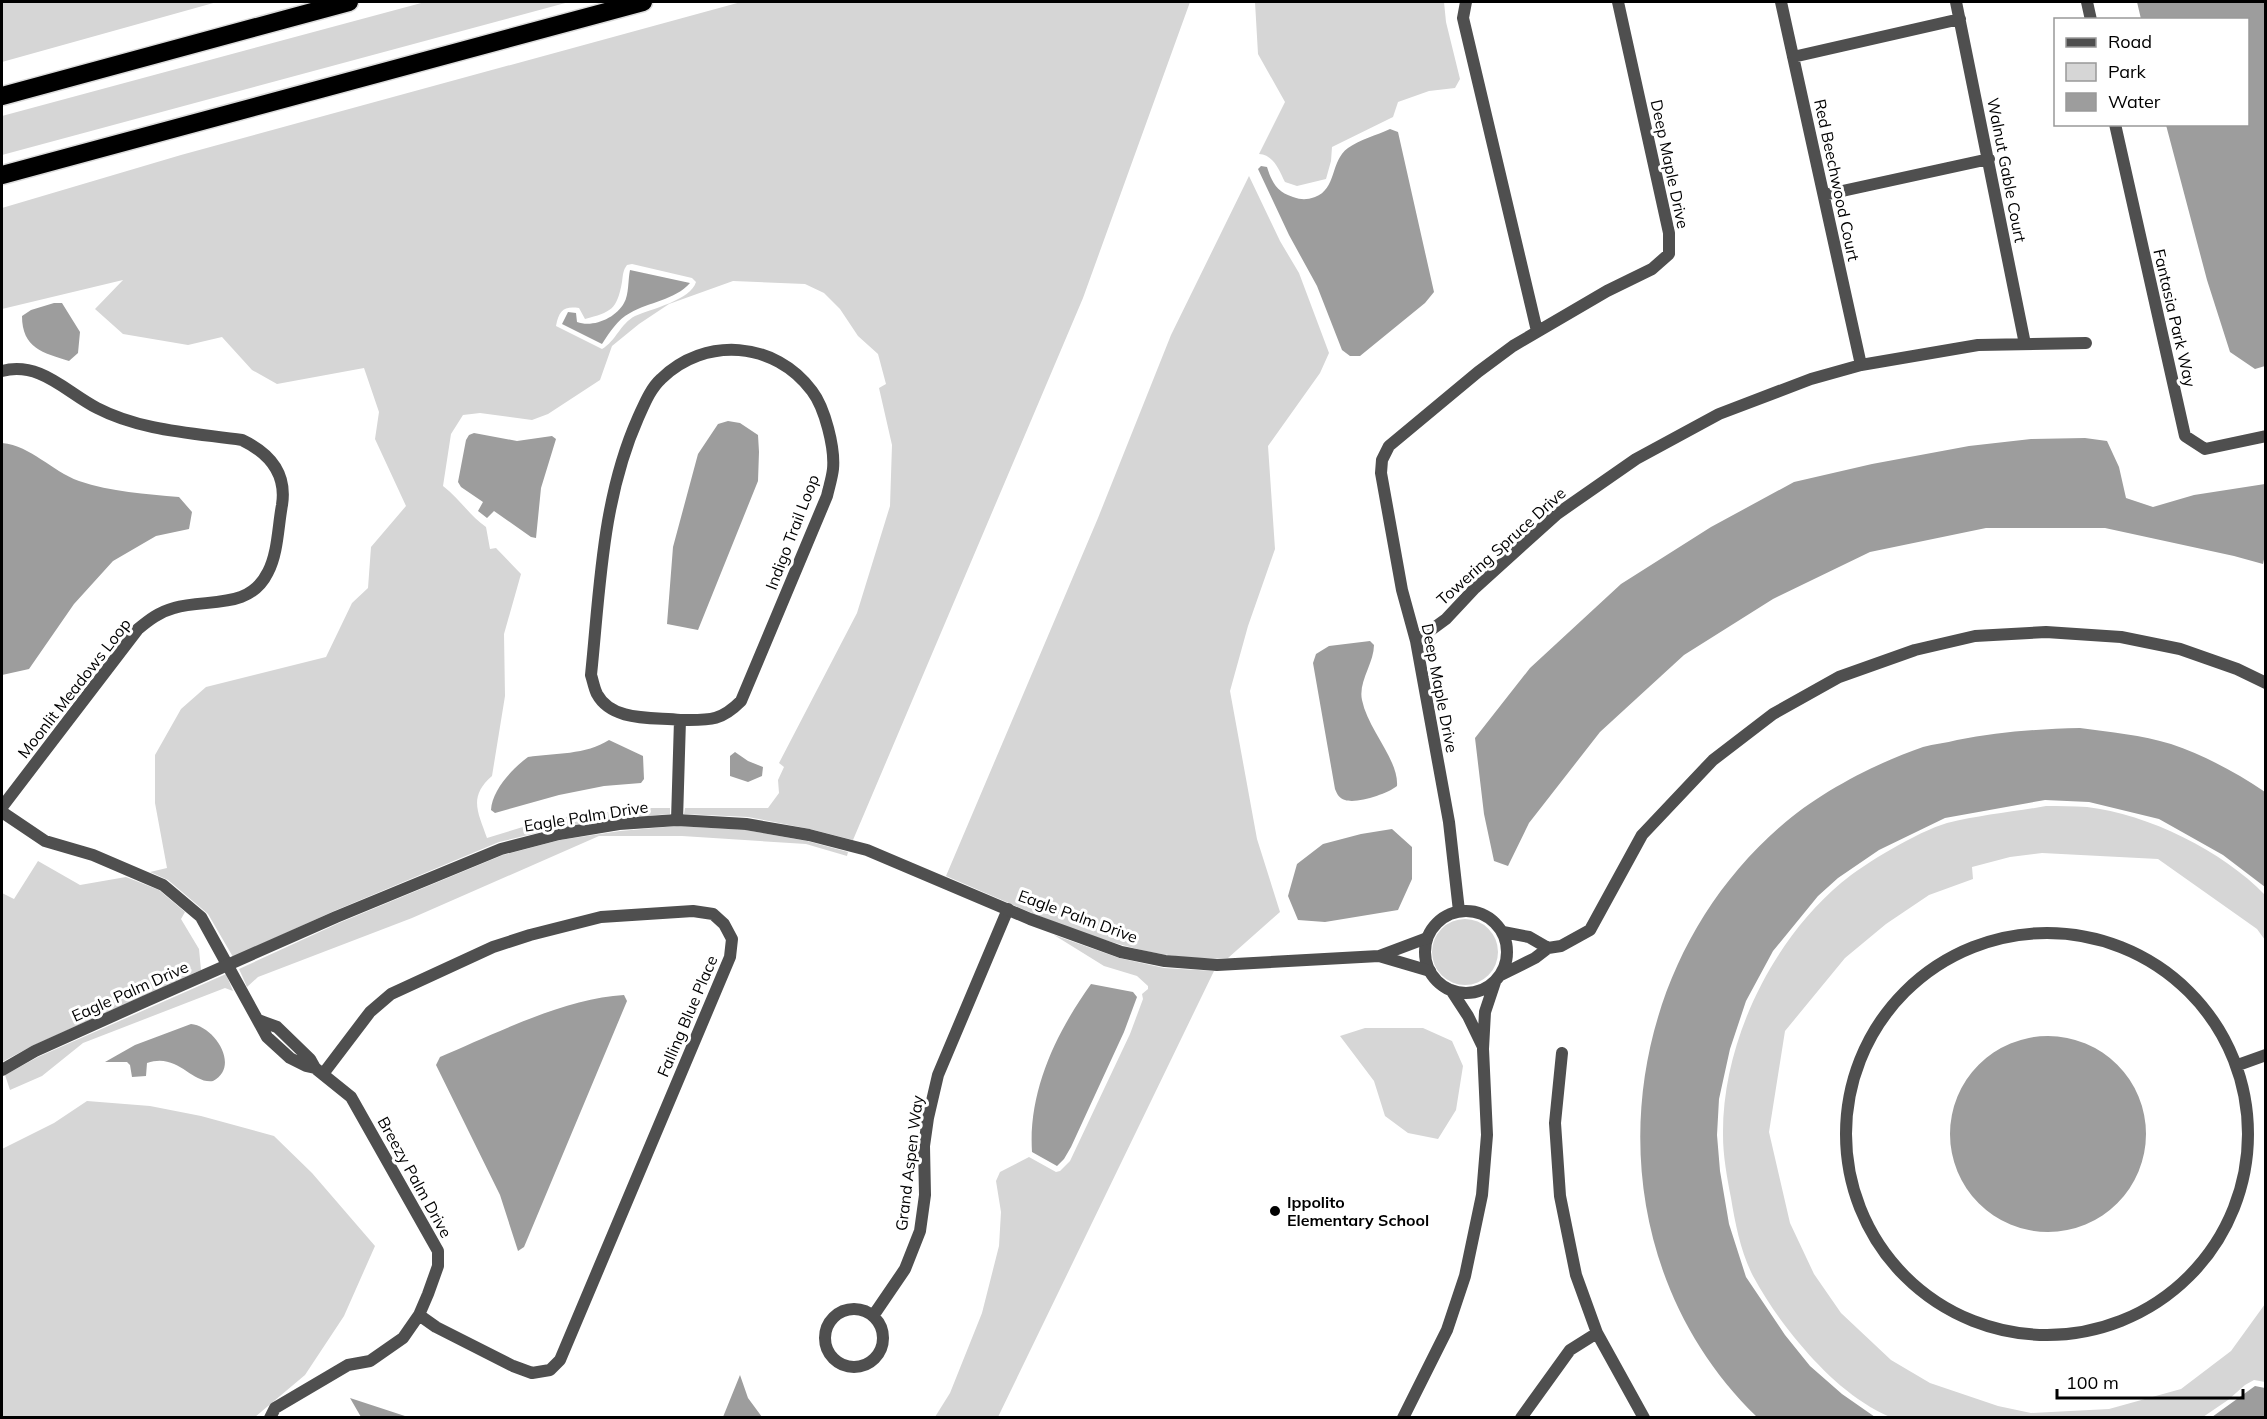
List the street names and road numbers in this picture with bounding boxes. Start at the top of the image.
street label: Walnut Gable Court [1983,96,2031,244]
street label: Red Beechwood Court [1810,97,1864,263]
street label: Deep Maple Drive [1647,98,1693,230]
street label: Fantasia Park Way [2149,247,2201,389]
street label: Indigo Trail Loop [761,471,823,593]
street label: Towering Spruce Drive [1432,483,1570,609]
street label: Moonlit Meadows Loop [13,614,135,762]
street label: Deep Maple Drive [1418,622,1462,754]
street label: Eagle Palm Drive [522,796,650,836]
street label: Eagle Palm Drive [1016,885,1140,947]
street label: Falling Blue Place [652,952,722,1080]
street label: Eagle Palm Drive [69,956,191,1026]
street label: Grand Aspen Way [891,1094,927,1232]
street label: Breezy Palm Drive [373,1113,457,1241]

